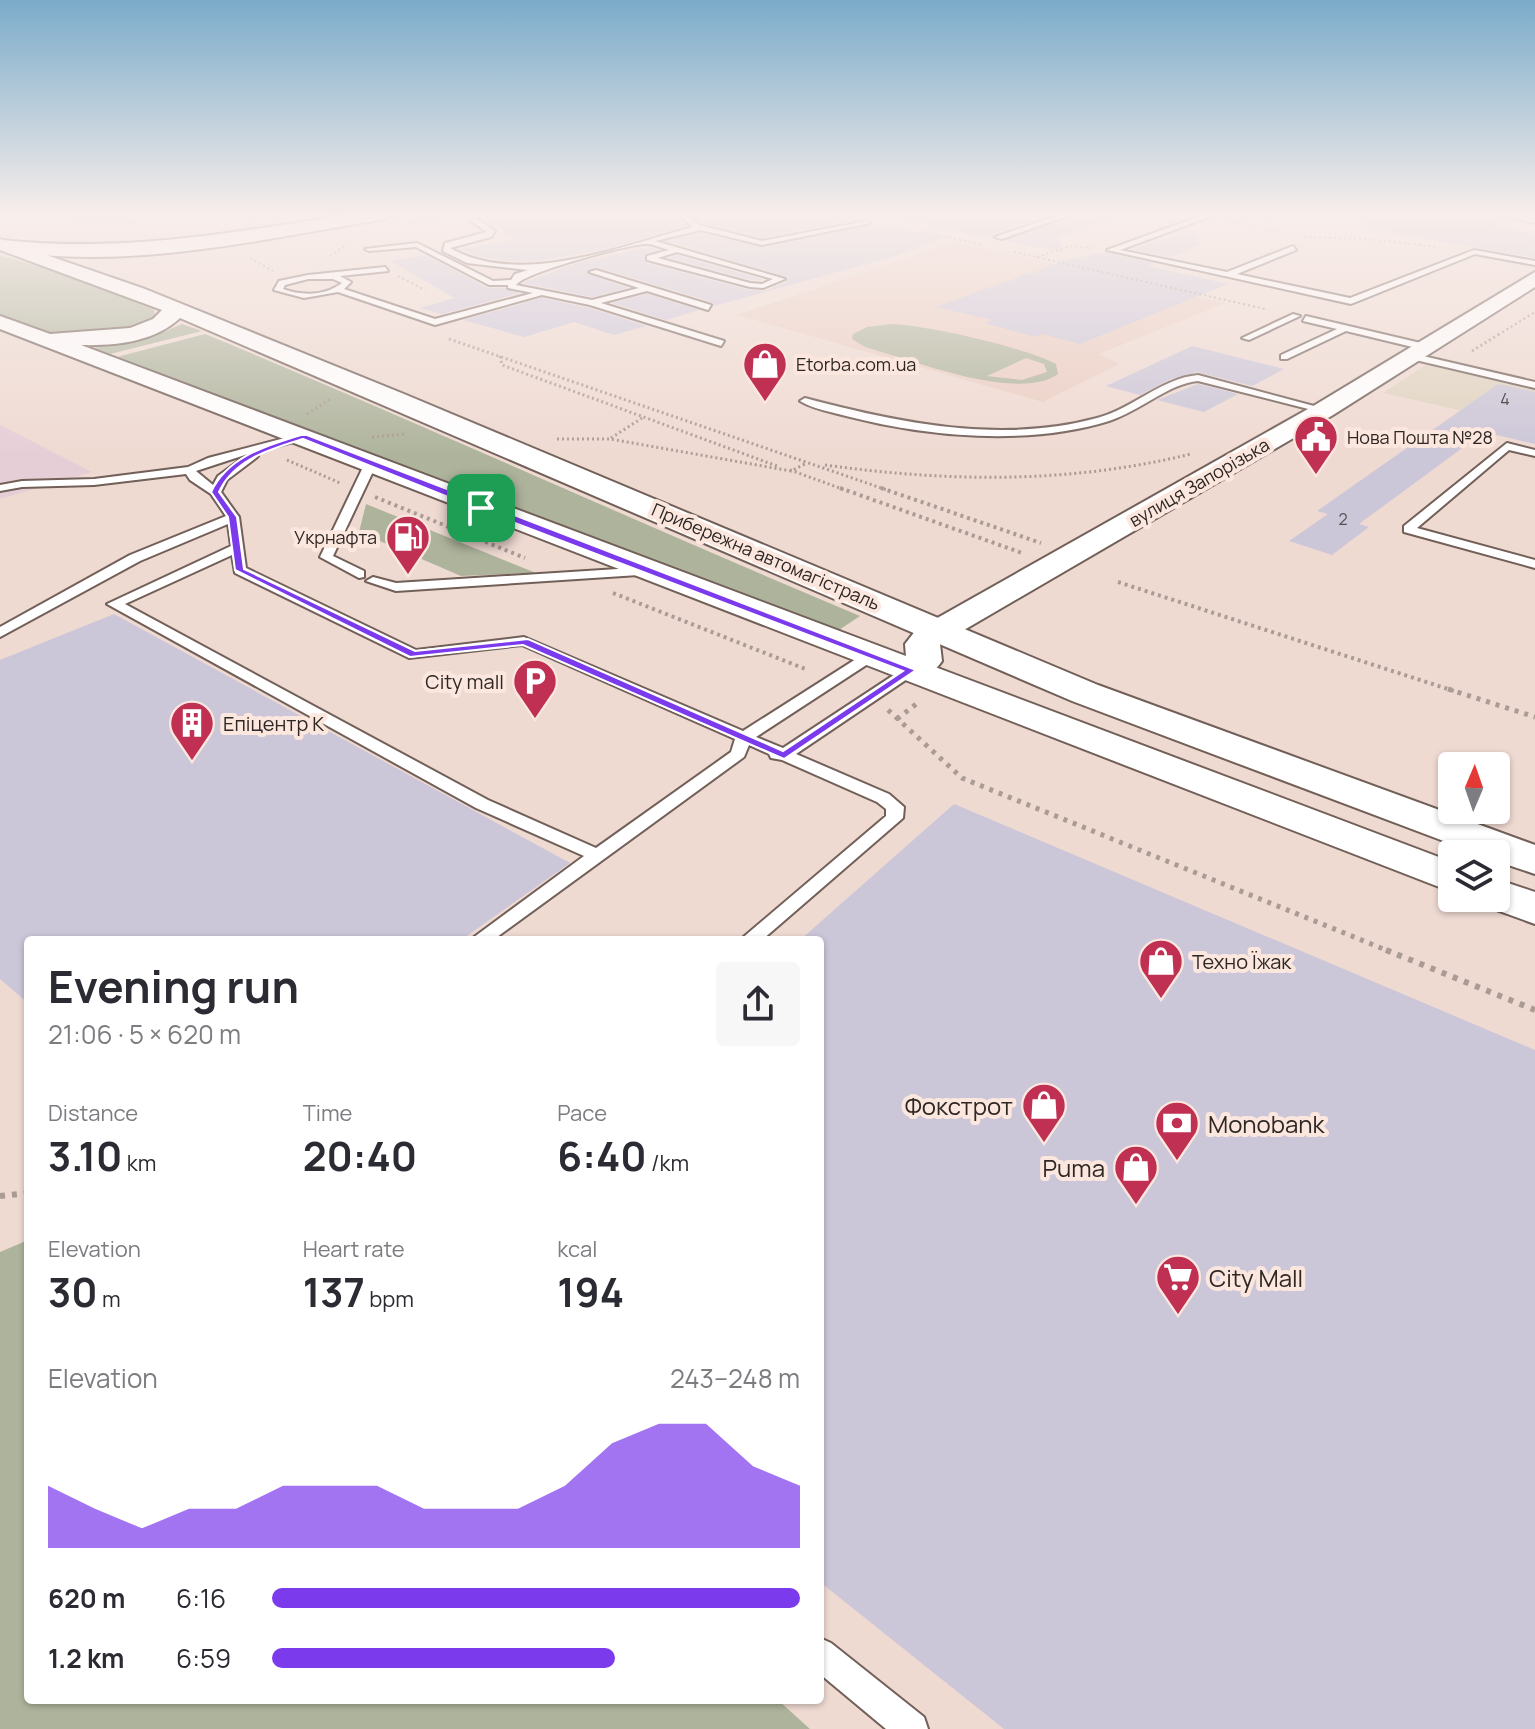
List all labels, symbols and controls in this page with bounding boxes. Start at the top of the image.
shop icon: Etorba.com.ua [741,340,789,403]
place label: Etorba.com.ua [796,352,916,376]
house number: 4 [1500,388,1510,410]
public building icon: Нова Пошта №28 [1292,413,1340,476]
place label: Нова Пошта №28 [1347,425,1493,449]
street label: вулиця Запорізька [1125,432,1273,532]
pin [447,474,515,542]
icon: arrive [459,486,503,530]
street label: Прибережна автомагістраль [648,497,884,615]
house number: 2 [1338,508,1348,530]
fuel station icon: Укрнафта [384,513,432,576]
place label: Укрнафта [294,525,377,549]
parking icon: City mall [511,657,559,720]
place label: City mall [425,668,504,695]
building icon: Епіцентр К [168,699,216,762]
place label: Епіцентр К [223,710,324,737]
north arrow [1438,752,1510,824]
map controls [1438,752,1510,912]
button: layers [1438,840,1510,912]
shop icon: Техно Їжак [1137,937,1185,1000]
place label: Техно Їжак [1192,948,1292,975]
text: Evening run [48,956,299,1016]
button: share [716,962,800,1046]
text: 21:06 · 5 × 620 m [48,1016,241,1052]
shop icon: Фокстрот [1020,1081,1068,1144]
place label: Фокстрот [905,1089,1013,1122]
text: Distance [48,1098,138,1128]
text: Time [303,1098,352,1128]
text: Pace [557,1098,607,1128]
bank icon: Monobank [1153,1099,1201,1162]
place label: Monobank [1208,1107,1326,1140]
text: 3.10 [48,1128,122,1183]
text: 20:40 [303,1128,417,1183]
text: 6:40 [557,1128,647,1183]
shop icon: Puma [1112,1143,1160,1206]
text: km [122,1148,156,1178]
text: /km [647,1148,689,1178]
place label: Puma [1043,1151,1105,1184]
text: Elevation [48,1234,141,1264]
text: Heart rate [303,1234,405,1264]
text: kcal [557,1234,597,1264]
supermarket icon: City Mall [1154,1253,1202,1316]
place label: City Mall [1209,1261,1303,1294]
text: 30 [48,1264,98,1319]
text: 137 [303,1264,365,1319]
text: 194 [557,1264,624,1319]
text: m [98,1284,121,1314]
text: bpm [365,1284,414,1314]
text: Elevation [48,1360,158,1396]
text: 243–248 m [670,1360,800,1396]
text: 620 m [48,1580,125,1616]
text: 6:16 [176,1580,226,1616]
text: 1.2 km [48,1640,124,1676]
text: 6:59 [176,1640,231,1676]

